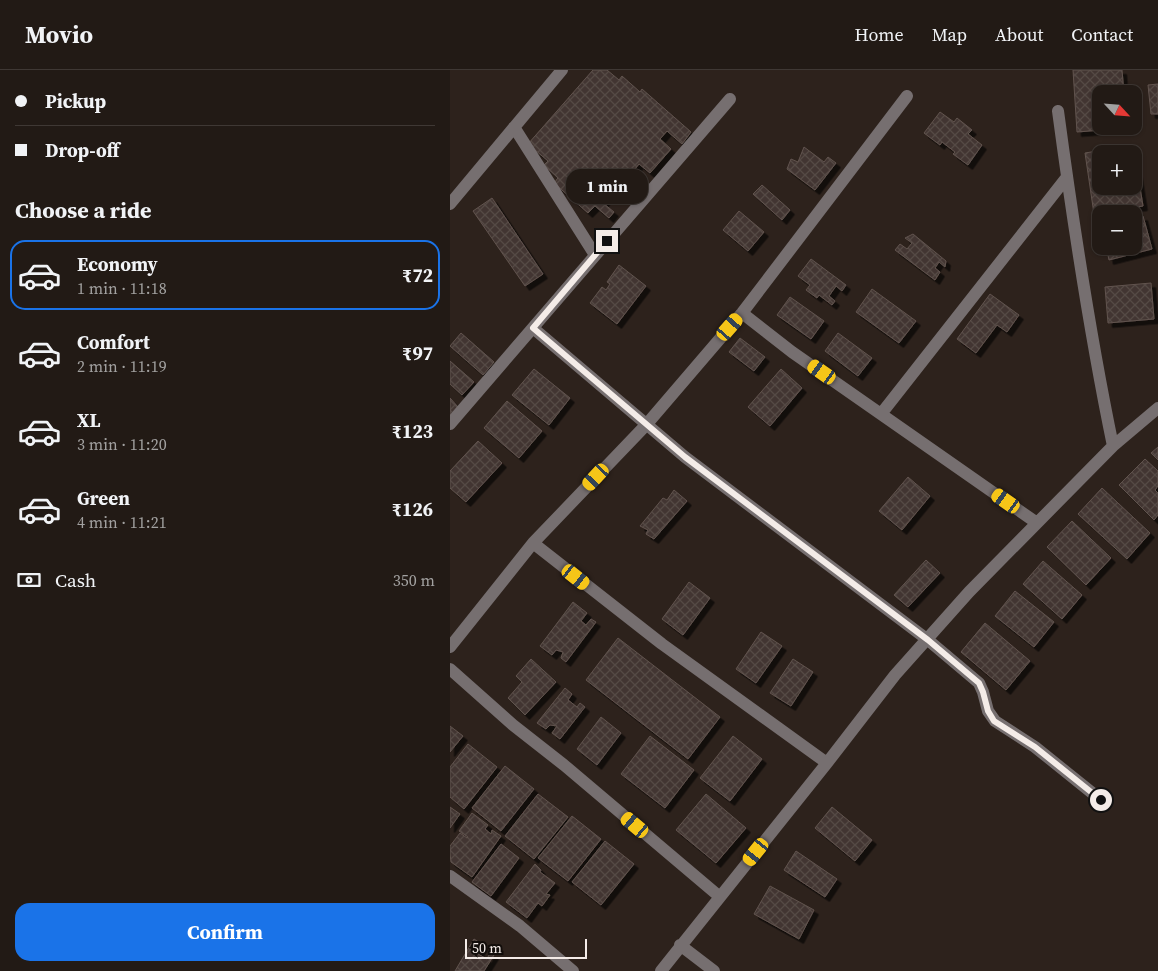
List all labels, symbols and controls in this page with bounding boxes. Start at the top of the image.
text: Movio [25,18,93,51]
text: Home [855,22,904,47]
text: Map [932,22,967,47]
text: About [995,22,1043,47]
text: Contact [1071,22,1133,47]
north arrow [1092,85,1142,135]
map controls [1092,85,1142,255]
text: Pickup [45,88,106,114]
text: Drop-off [45,137,119,163]
button: + [1092,145,1142,195]
callout: 1 min [566,169,648,204]
text: 1 min [586,175,628,197]
text: Choose a ride [15,195,152,225]
button: − [1092,205,1142,255]
route end [596,230,618,252]
text: Economy [77,251,158,277]
icon: car [17,253,62,298]
text: ₹72 [402,262,433,288]
text: 1 min · 11:18 [77,277,167,299]
car [714,311,745,343]
text: Comfort [77,329,150,355]
icon: car [17,331,62,376]
text: ₹97 [402,340,433,366]
text: 2 min · 11:19 [77,355,167,377]
car [805,357,838,387]
text: XL [77,407,100,433]
icon: car [17,409,62,454]
text: ₹123 [392,418,433,444]
text: 3 min · 11:20 [77,433,167,455]
car [580,461,611,493]
text: Green [77,485,130,511]
car [989,486,1022,516]
icon: car [17,487,62,532]
text: ₹126 [392,496,433,522]
text: 4 min · 11:21 [77,511,167,533]
car [559,562,592,592]
icon: cash [15,566,43,594]
text: Cash [55,567,96,593]
text: 350 m [393,569,435,591]
route start [1090,789,1112,811]
car [618,810,651,840]
car [740,836,771,868]
button: Confirm [15,903,435,961]
scale bar [465,936,588,959]
text: 50 m [472,938,502,958]

